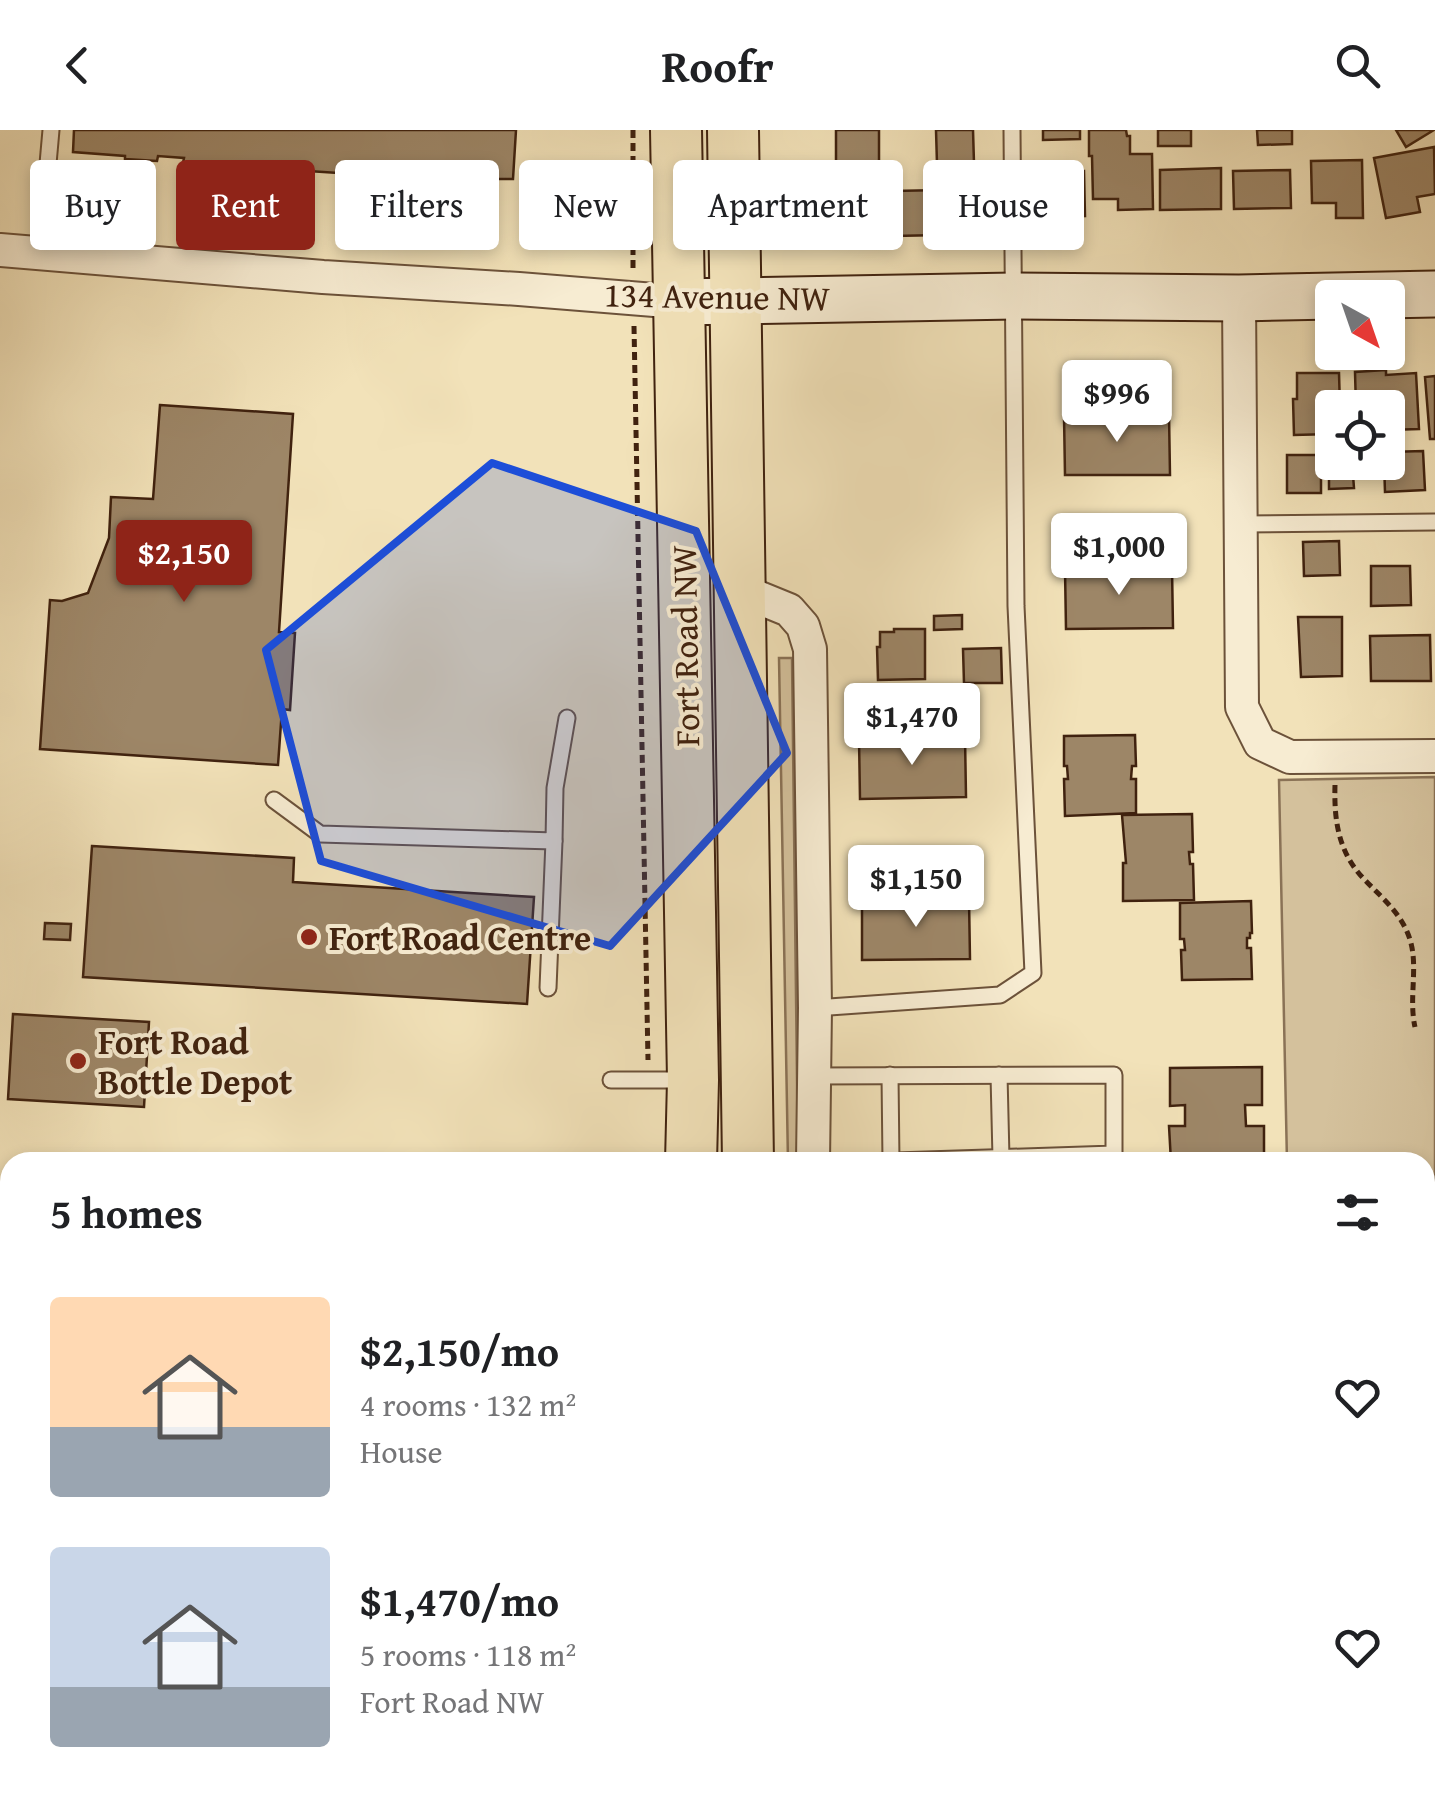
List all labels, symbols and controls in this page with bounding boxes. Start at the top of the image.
text: Roofr [661,33,774,98]
icon: back [50,38,105,93]
icon: search [1330,38,1385,93]
chip: Buy [30,160,156,250]
chip: Rent [176,160,315,250]
chip: Filters [335,160,499,250]
chip: New [519,160,653,250]
chip: Apartment [673,160,903,250]
chip: House [923,160,1084,250]
street label: 134 Avenue NW [603,269,831,323]
north arrow [1315,280,1405,370]
map controls [1315,280,1405,480]
pin: $996 [1058,360,1176,445]
text: $996 [1084,369,1150,416]
button: locate [1315,390,1405,480]
pin: $1,000 [1038,513,1200,598]
pin: $2,150 [103,520,265,605]
text: $1,000 [1073,522,1165,569]
text: $2,150 [138,529,230,576]
street label: Fort Road NW [658,545,712,747]
pin: $1,470 [831,683,993,768]
text: $1,470 [866,692,958,739]
pin: $1,150 [835,845,997,930]
text: $1,150 [870,854,962,901]
place label: Fort Road Centre [329,912,591,963]
marker: Fort Road Centre [298,926,320,948]
place label: Fort Road Bottle Depot [98,1016,292,1107]
marker: Fort Road Bottle Depot [67,1050,89,1072]
text: 5 homes [50,1182,203,1243]
icon: filters [1330,1185,1385,1240]
text: $2,150/mo [360,1320,559,1381]
icon: home [130,1337,250,1457]
icon: heart [1330,1370,1385,1425]
text: 4 rooms · 132 m² [360,1381,576,1428]
text: House [360,1428,443,1475]
text: $1,470/mo [360,1570,559,1631]
icon: home [130,1587,250,1707]
icon: heart [1330,1620,1385,1675]
text: 5 rooms · 118 m² [360,1631,576,1678]
text: Fort Road NW [360,1678,544,1725]

